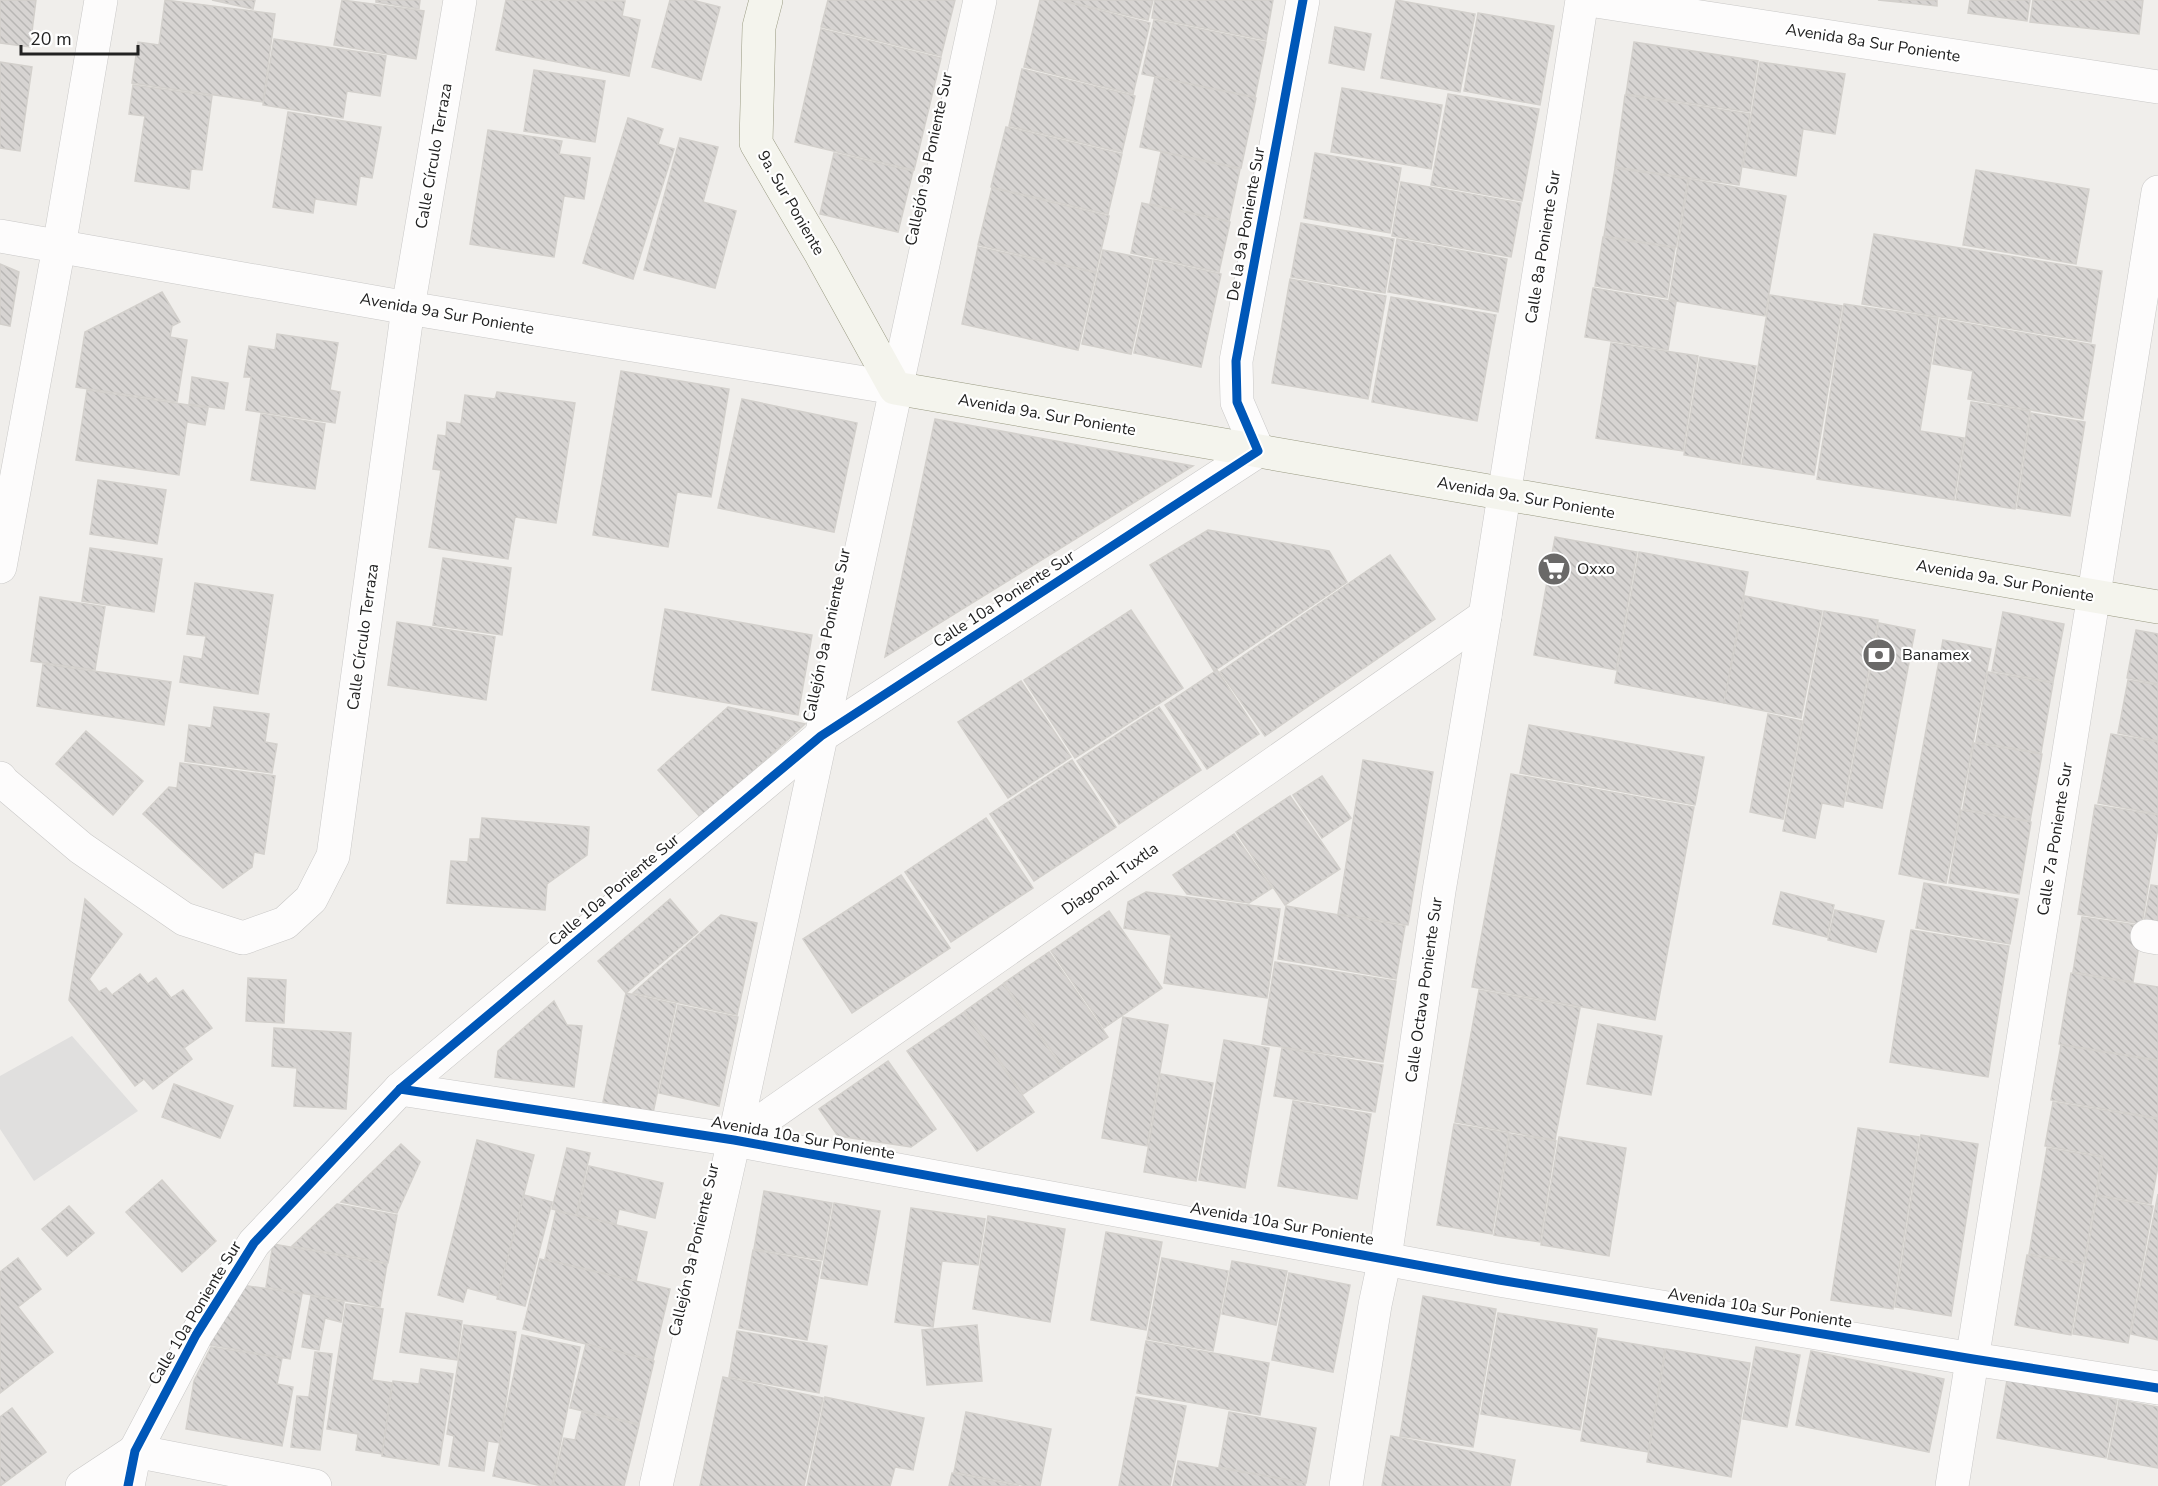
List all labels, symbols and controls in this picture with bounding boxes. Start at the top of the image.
scale bar [21,18,138,56]
street label: Avenida 8a Sur Poniente [1784,18,1962,68]
text: 20 m [30,27,72,51]
street label: Callejón 9a Poniente Sur [900,70,958,248]
street label: Calle Círculo Terraza [410,81,458,231]
street label: De la 9a Poniente Sur [1222,145,1270,303]
street label: 9a. Sur Poniente [752,147,830,259]
street label: Calle 8a Poniente Sur [1520,168,1566,325]
street label: Avenida 9a Sur Poniente [358,288,536,340]
street label: Avenida 9a. Sur Poniente [956,389,1138,441]
street label: Avenida 9a. Sur Poniente [1435,472,1617,524]
street label: Calle 10a Poniente Sur [929,545,1079,653]
street label: Callejón 9a Poniente Sur [798,546,856,724]
supermarket icon: Oxxo [1536,551,1572,587]
street label: Avenida 9a. Sur Poniente [1914,555,2096,607]
place label: Oxxo [1577,558,1615,580]
street label: Calle Círculo Terraza [342,562,384,712]
bank icon: Banamex [1861,637,1897,673]
place label: Banamex [1902,644,1970,666]
street label: Calle 7a Poniente Sur [2032,760,2078,917]
street label: Calle 10a Poniente Sur [544,829,684,951]
street label: Diagonal Tuxtla [1057,837,1163,921]
street label: Calle Octava Poniente Sur [1400,896,1448,1084]
street label: Avenida 10a Sur Poniente [709,1111,897,1165]
street label: Callejón 9a Poniente Sur [663,1161,725,1339]
street label: Avenida 10a Sur Poniente [1188,1197,1376,1251]
street label: Calle 10a Poniente Sur [143,1237,247,1389]
street label: Avenida 10a Sur Poniente [1666,1283,1854,1333]

